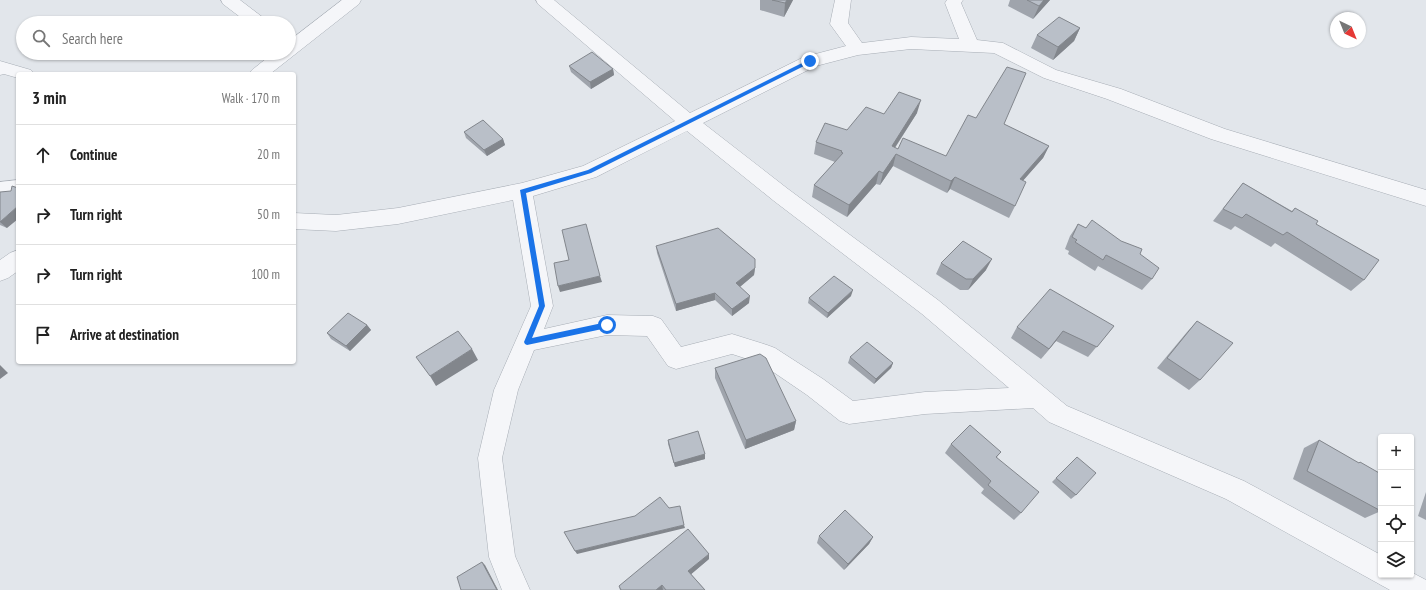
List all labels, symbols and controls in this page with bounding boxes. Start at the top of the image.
north arrow [1330,12,1366,48]
search box [16,16,296,60]
icon: search [30,27,52,49]
text: Search here [62,29,123,48]
route end [801,52,819,70]
text: 3 min [32,87,66,109]
text: Walk · 170 m [222,90,280,107]
icon: ahead [32,144,54,166]
text: Continue [70,145,117,164]
text: 20 m [257,146,280,163]
icon: right [32,204,54,226]
text: Turn right [70,205,122,224]
text: 50 m [257,206,280,223]
icon: right [32,264,54,286]
text: Turn right [70,265,122,284]
text: 100 m [251,266,280,283]
route start [598,316,616,334]
icon: arrive [32,324,54,346]
text: Arrive at destination [70,325,179,344]
map controls [1378,434,1414,578]
button: + [1378,434,1414,470]
button: − [1378,470,1414,506]
button: locate [1378,506,1414,542]
button: layers [1378,542,1414,578]

